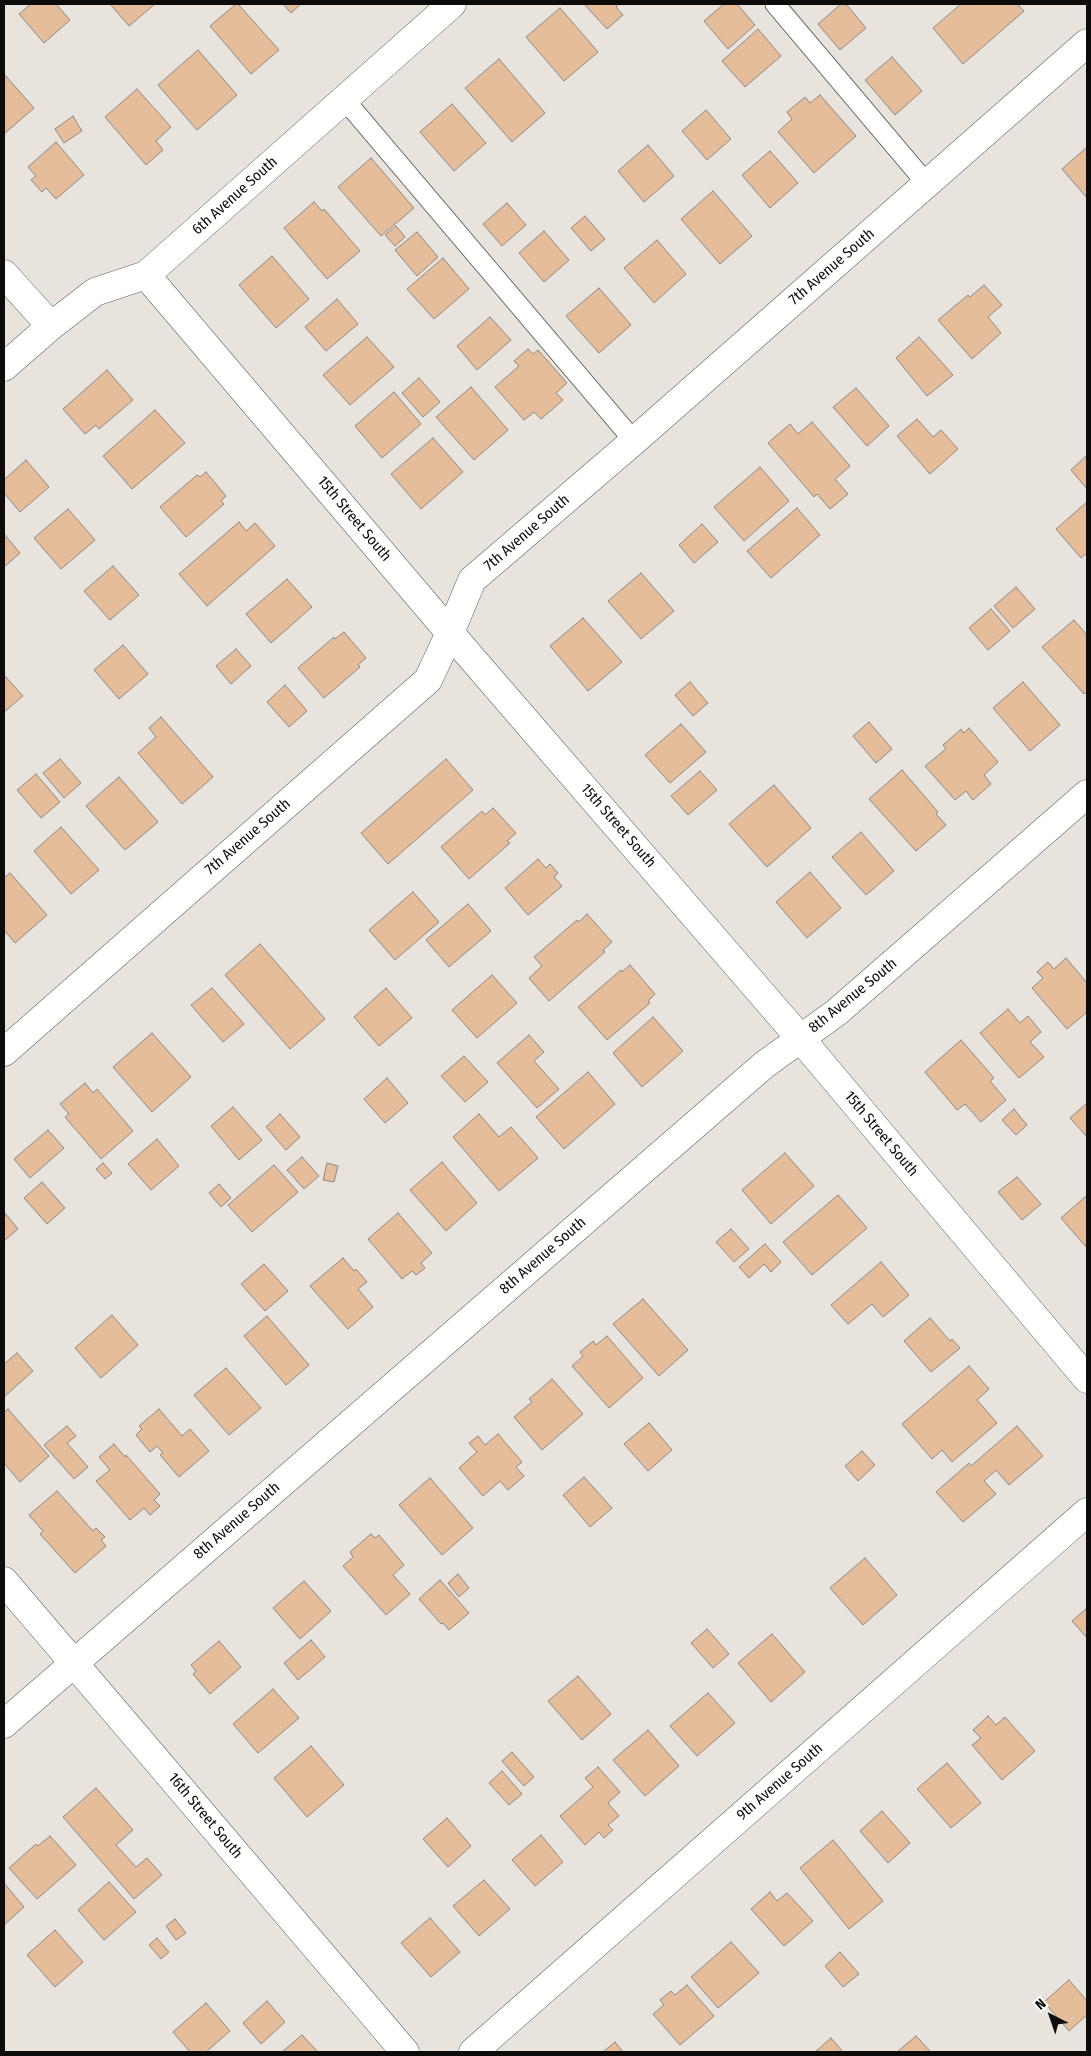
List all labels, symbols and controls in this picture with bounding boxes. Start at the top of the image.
street label: 6th Avenue South [189,153,281,239]
street label: 7th Avenue South [786,225,878,309]
street label: 15th Street South [313,473,395,565]
street label: 7th Avenue South [481,491,573,575]
street label: 15th Street South [577,780,659,872]
street label: 7th Avenue South [202,795,294,879]
street label: 8th Avenue South [805,955,901,1037]
street label: 15th Street South [840,1088,922,1180]
street label: 8th Avenue South [496,1214,590,1298]
street label: 8th Avenue South [190,1479,284,1563]
street label: 9th Avenue South [733,1740,827,1824]
street label: 16th Street South [164,1770,246,1862]
north arrow [1026,1991,1076,2041]
text: N [1032,1995,1050,2013]

